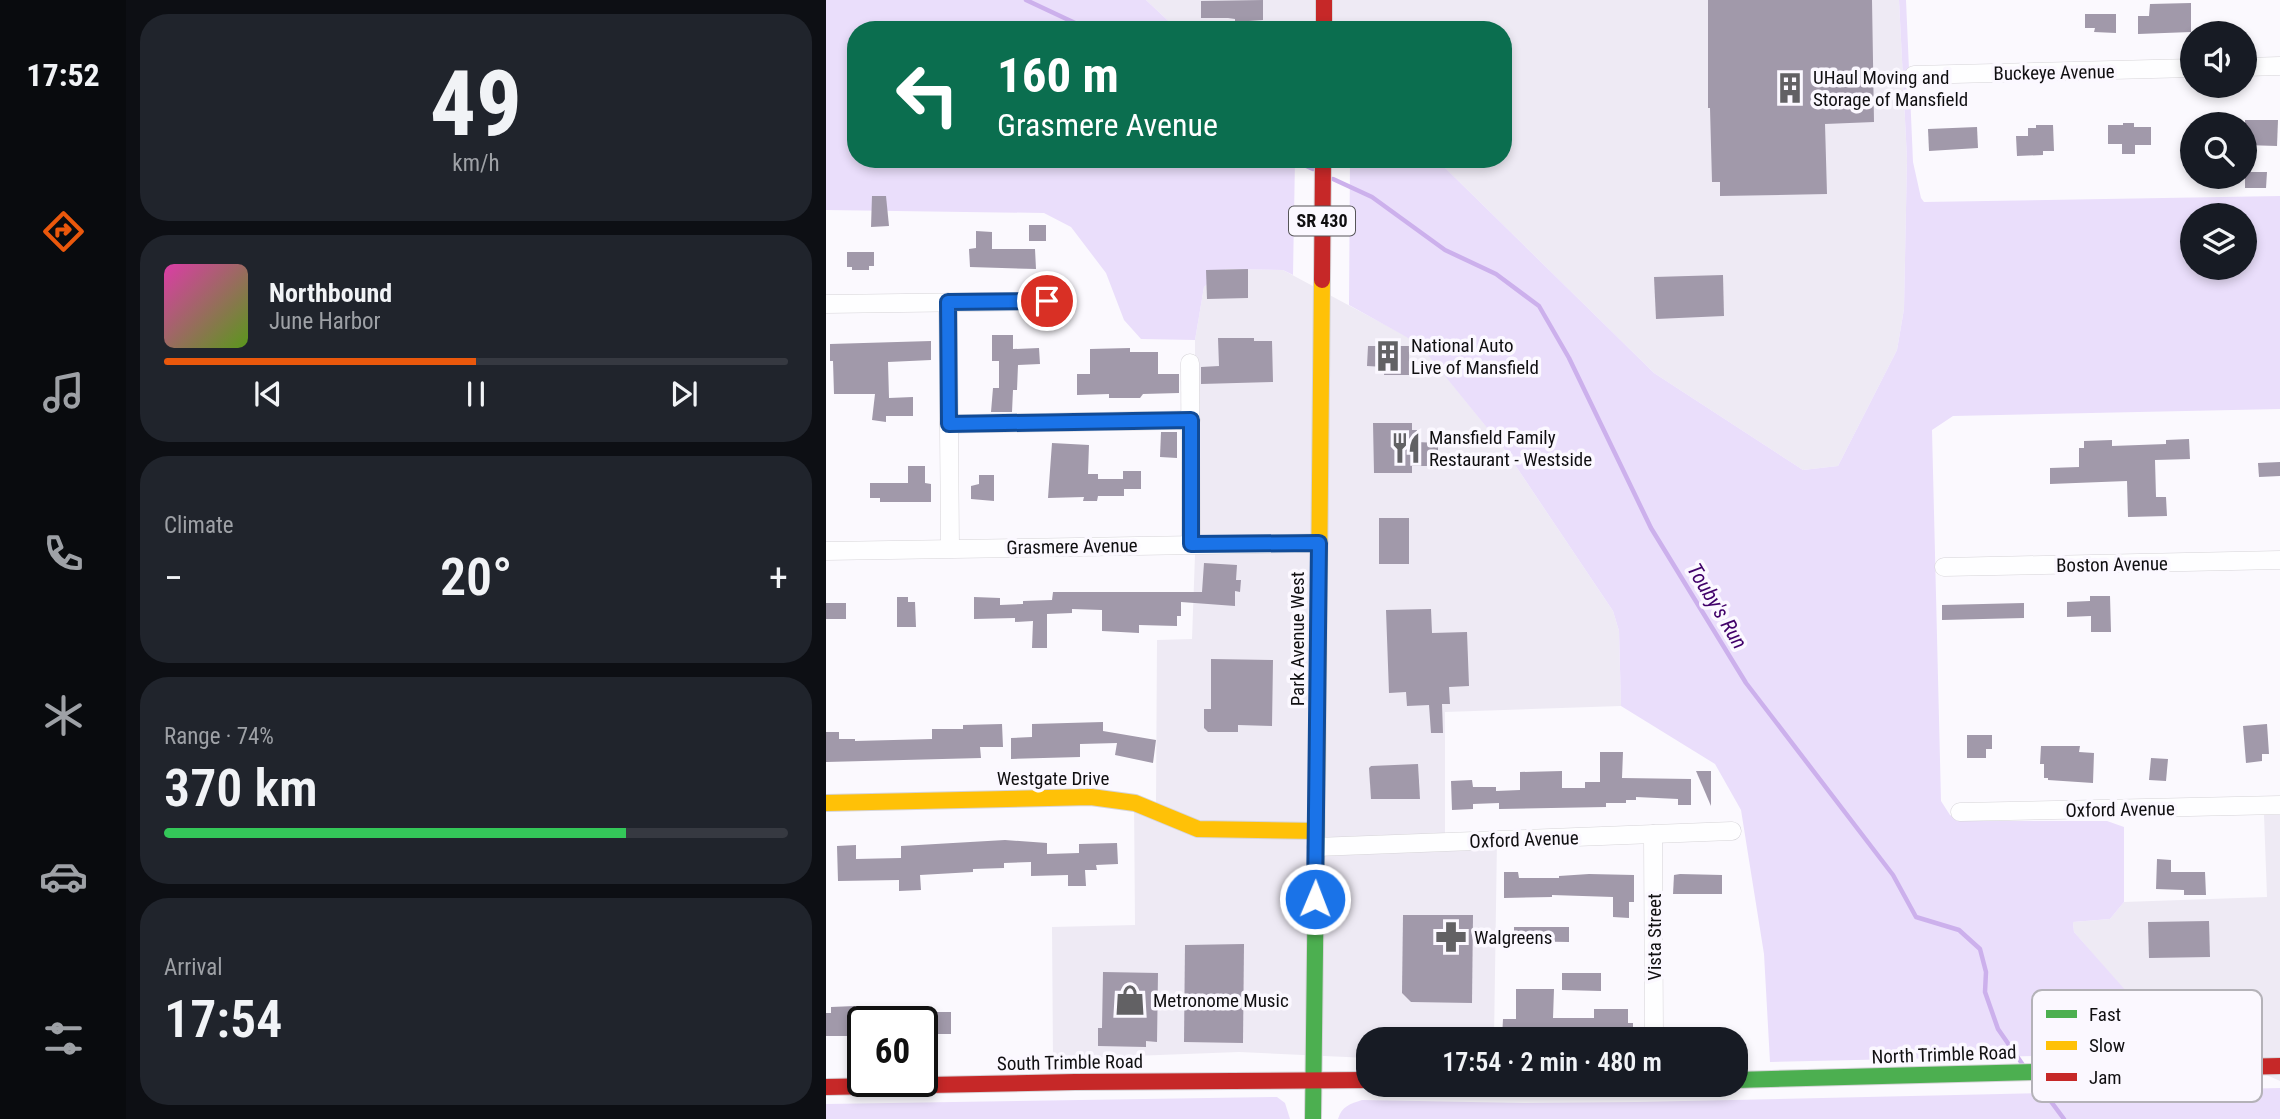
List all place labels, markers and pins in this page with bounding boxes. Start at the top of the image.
place label: UHaul Moving and Storage of Mansfield [1813,66,1968,111]
building icon: UHaul Moving and Storage of Mansfield [1773,71,1807,105]
pin [1017,271,1077,331]
place label: National Auto Live of Mansfield [1411,334,1539,379]
building icon: National Auto Live of Mansfield [1371,339,1405,373]
place label: Mansfield Family Restaurant - Westside [1429,426,1592,471]
restaurant icon: Mansfield Family Restaurant - Westside [1389,431,1423,465]
pharmacy icon: Walgreens [1434,920,1468,954]
place label: Walgreens [1474,926,1552,949]
shop icon: Metronome Music [1113,983,1147,1017]
place label: Metronome Music [1153,989,1289,1012]

